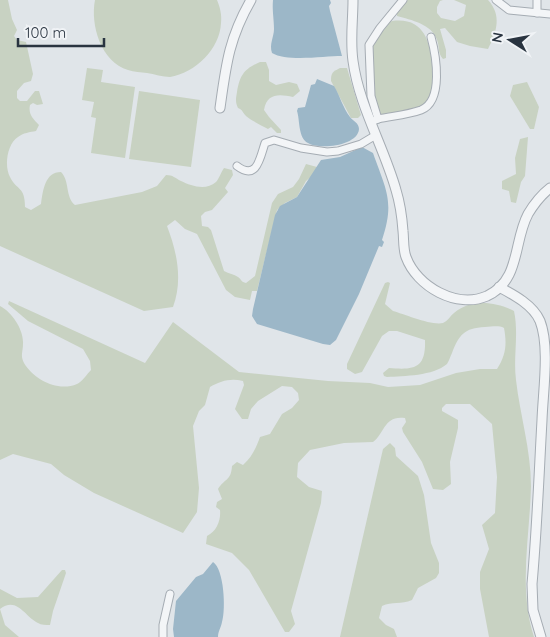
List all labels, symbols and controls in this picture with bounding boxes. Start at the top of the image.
scale bar [18,15,104,47]
north arrow [485,15,535,65]
text: 100 m [25,23,66,42]
text: N [487,31,507,44]

